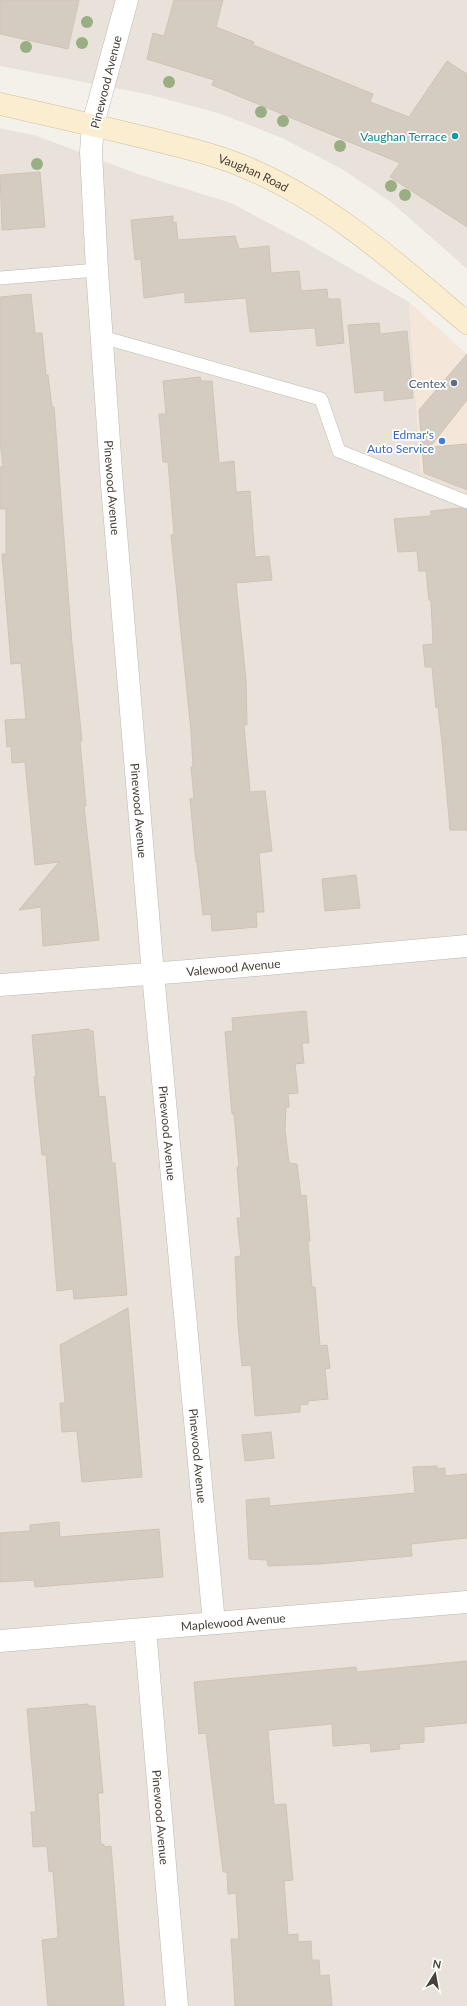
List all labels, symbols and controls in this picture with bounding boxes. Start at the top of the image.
street label: Pinewood Avenue [87,34,125,130]
place label: Vaughan Terrace [360,129,447,144]
marker: Vaughan Terrace [450,131,460,141]
street label: Vaughan Road [217,150,291,194]
place label: Centex [409,376,446,391]
marker: Centex [449,378,459,388]
place label: Edmar's Auto Service [367,427,434,456]
marker: Edmar's Auto Service [437,436,447,446]
street label: Pinewood Avenue [101,440,124,536]
street label: Pinewood Avenue [128,762,151,859]
street label: Valewood Avenue [186,955,281,979]
street label: Pinewood Avenue [156,1085,180,1181]
street label: Pinewood Avenue [186,1408,210,1504]
street label: Maplewood Avenue [180,1610,286,1633]
street label: Pinewood Avenue [149,1769,172,1865]
north arrow [415,1954,455,1994]
text: N [432,1957,442,1971]

